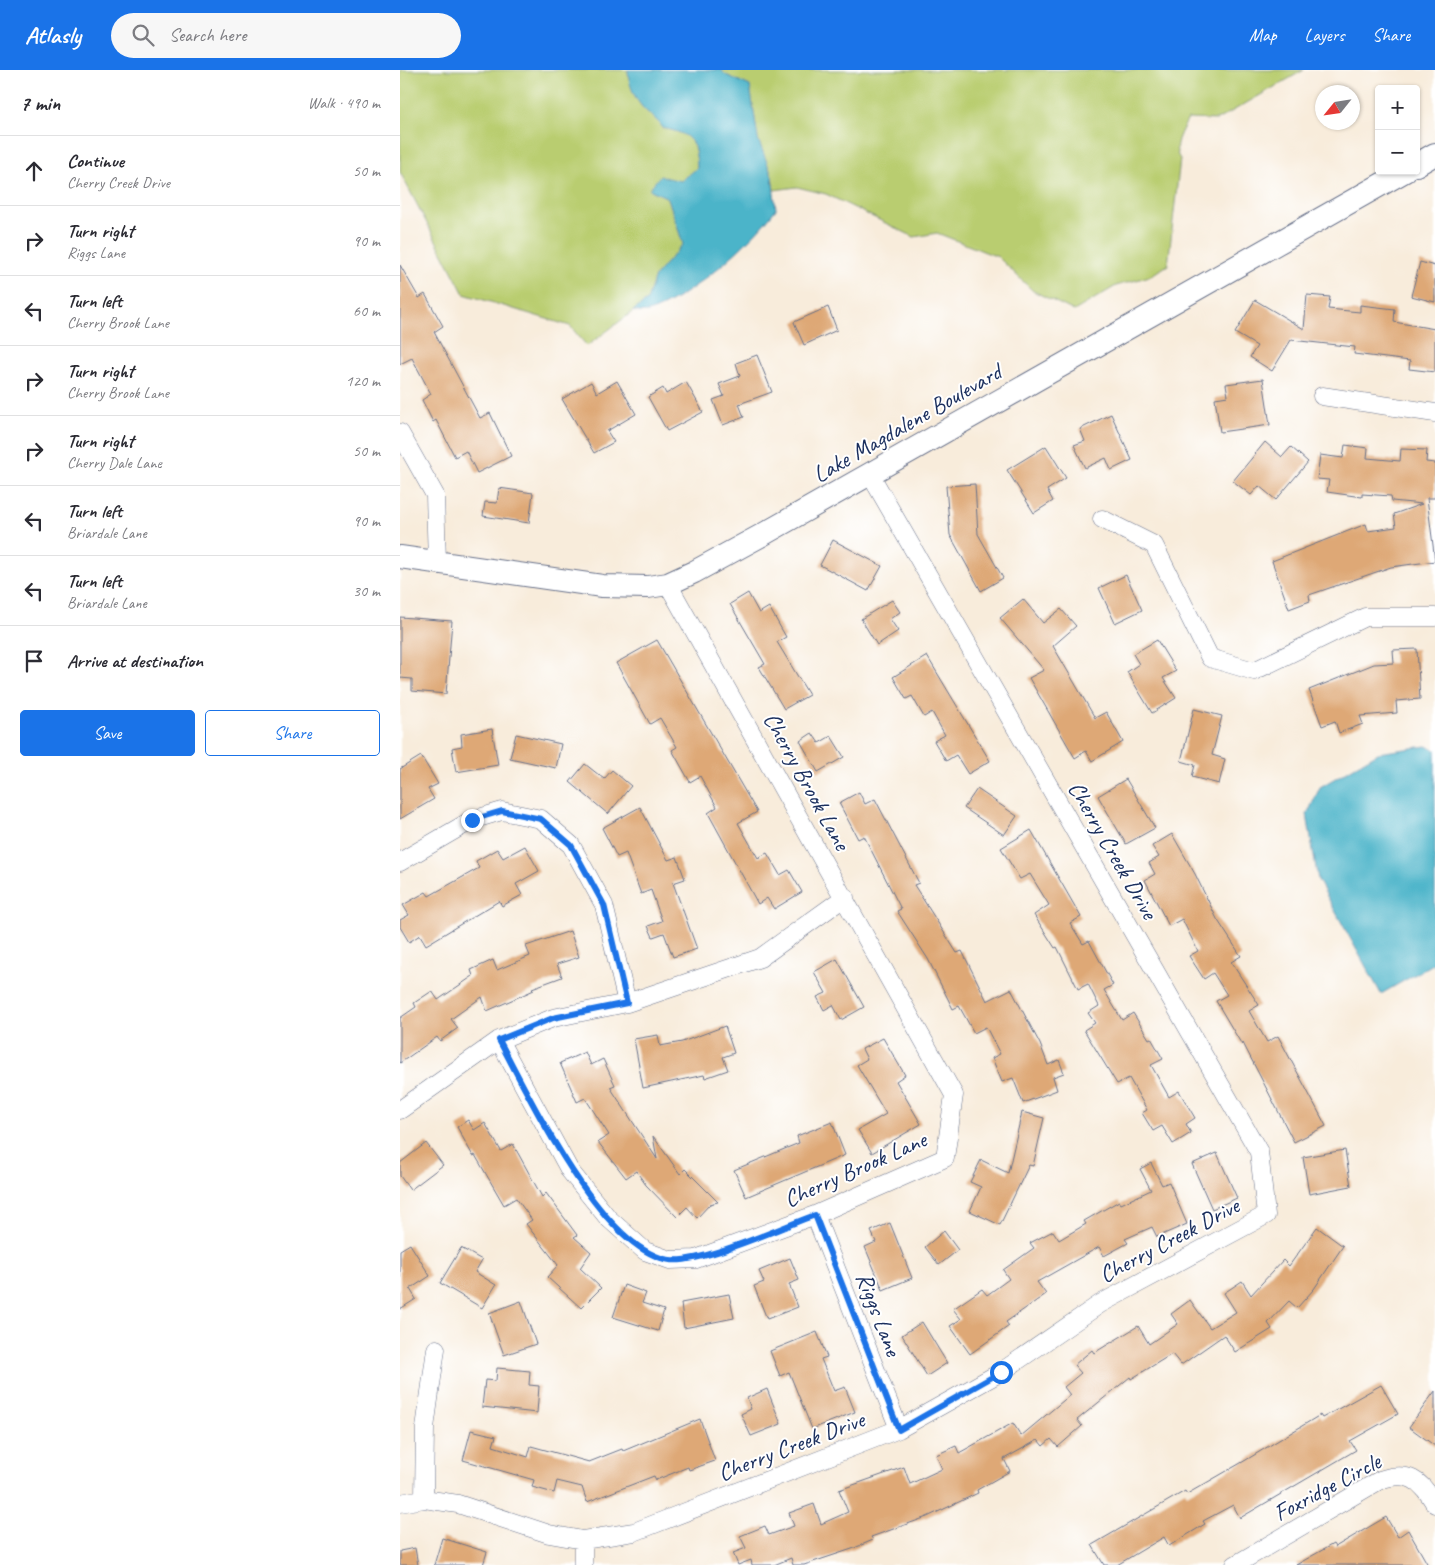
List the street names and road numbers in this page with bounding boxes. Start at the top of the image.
street label: Lake Magdalene Boulevard [807,355,1010,489]
street label: Cherry Brook Lane [757,707,858,857]
street label: Cherry Creek Drive [1061,776,1166,926]
street label: Cherry Brook Lane [779,1123,933,1214]
street label: Cherry Creek Drive [1094,1189,1246,1289]
street label: Riggs Lane [849,1268,909,1362]
street label: Cherry Creek Drive [714,1404,871,1488]
street label: Foxridge Circle [1268,1445,1388,1528]

